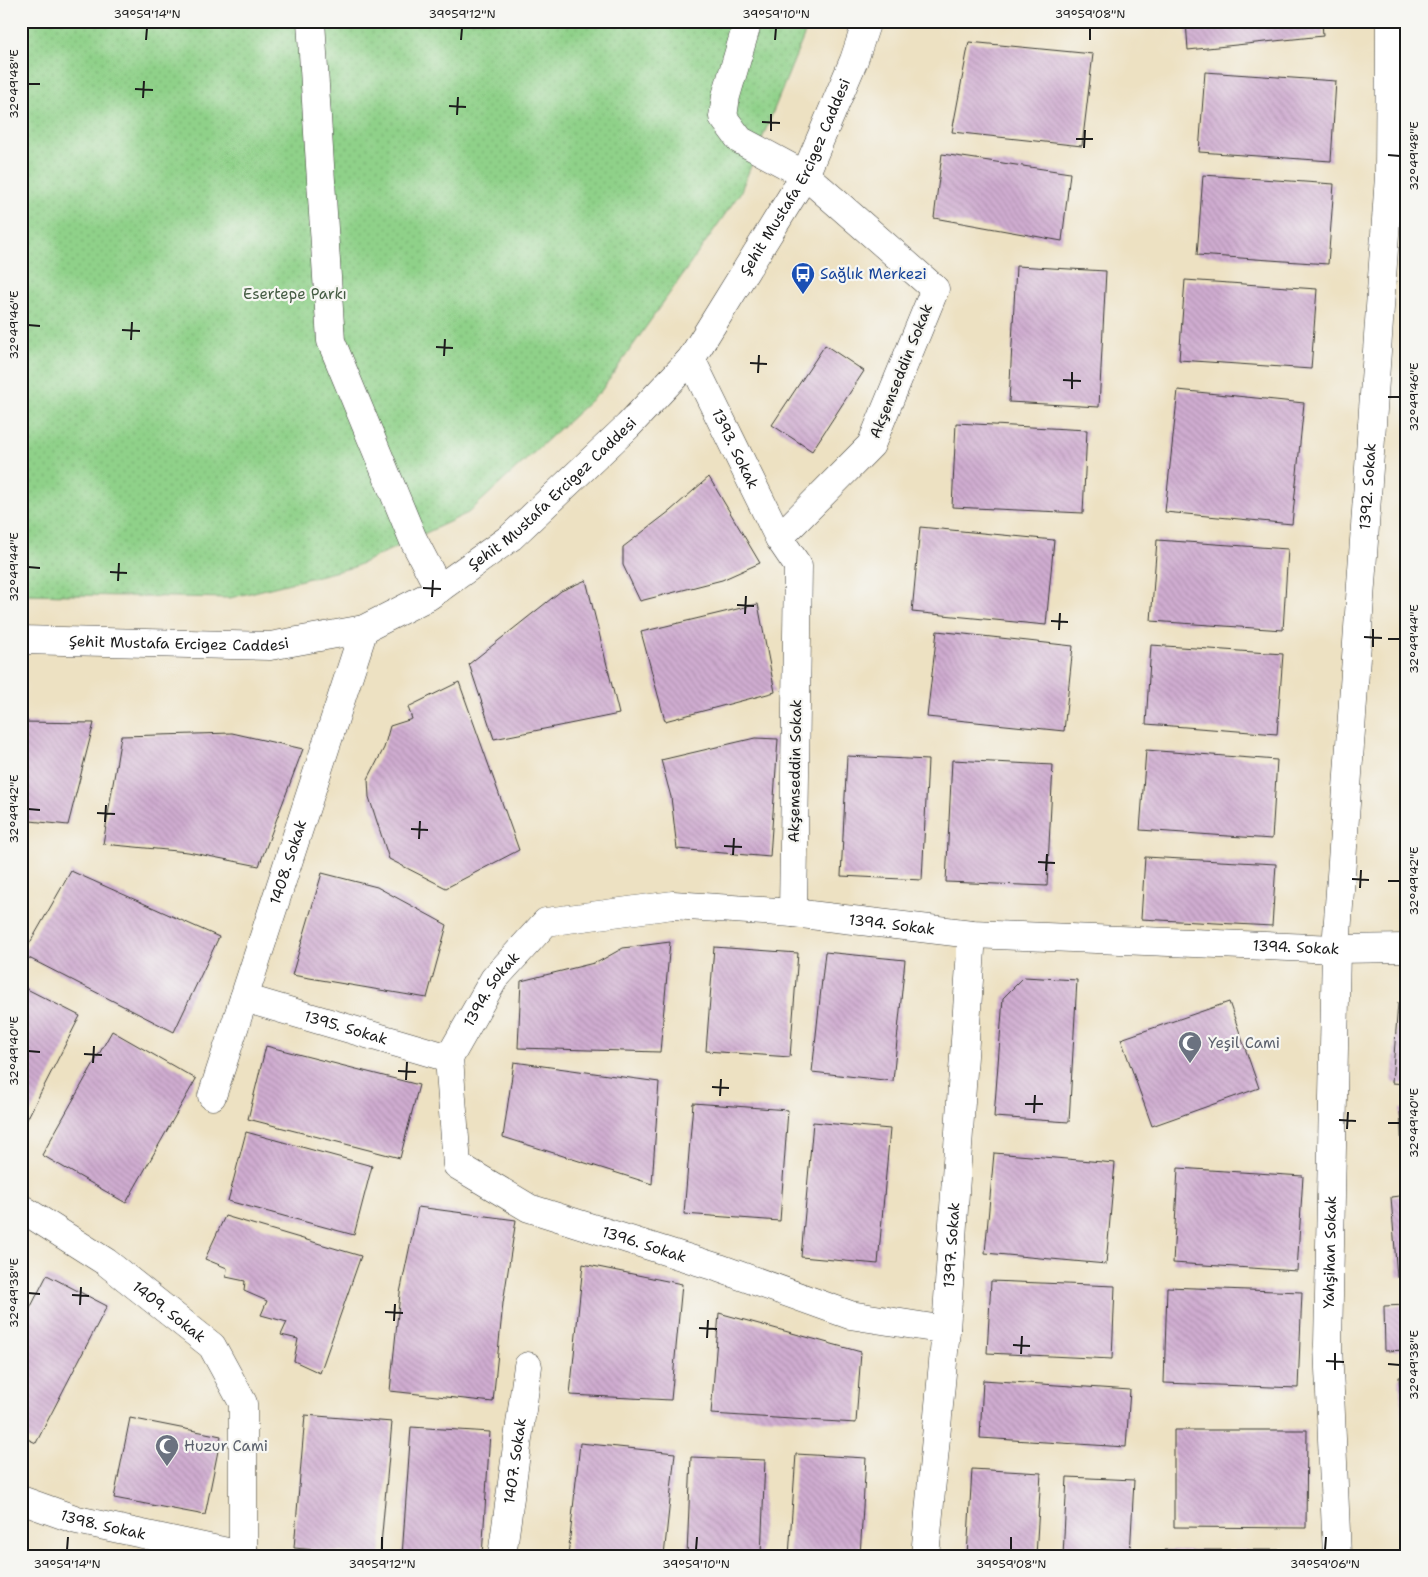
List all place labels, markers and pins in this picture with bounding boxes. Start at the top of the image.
bus stop icon: Sağlık Merkezi [790,261,816,295]
place label: Sağlık Merkezi [820,264,927,284]
mosque icon: Yeşil Cami [1177,1030,1203,1064]
place label: Yeşil Cami [1208,1033,1280,1053]
mosque icon: Huzur Cami [154,1433,180,1467]
place label: Huzur Cami [184,1436,268,1456]

